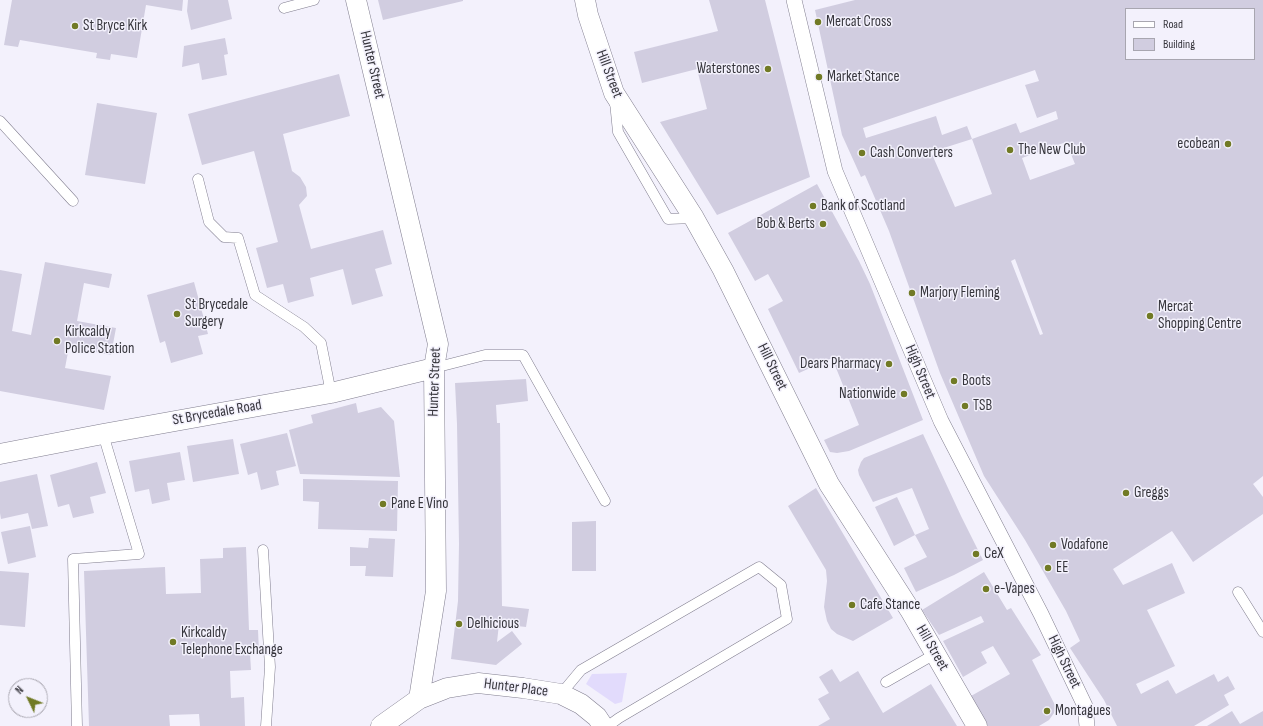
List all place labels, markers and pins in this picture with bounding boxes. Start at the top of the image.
place label: Mercat Cross [826,13,892,31]
place label: St Bryce Kirk [83,17,147,35]
marker: Mercat Cross [813,17,823,27]
marker: St Bryce Kirk [70,21,80,31]
place label: Waterstones [696,60,760,78]
marker: Waterstones [763,64,773,74]
place label: Market Stance [827,68,900,86]
marker: Market Stance [814,72,824,82]
place label: ecobean [1177,135,1220,153]
marker: ecobean [1223,139,1233,149]
place label: The New Club [1018,141,1086,159]
place label: Cash Converters [870,144,953,162]
marker: The New Club [1005,145,1015,155]
marker: Cash Converters [857,148,867,158]
place label: Bank of Scotland [821,197,905,215]
marker: Bank of Scotland [808,201,818,211]
place label: Bob & Berts [756,215,815,233]
marker: Bob & Berts [818,219,828,229]
place label: Marjory Fleming [920,284,1000,302]
marker: Marjory Fleming [907,288,917,298]
place label: St Brycedale Surgery [185,296,248,331]
place label: Mercat Shopping Centre [1158,298,1241,333]
marker: St Brycedale Surgery [172,309,182,319]
marker: Mercat Shopping Centre [1145,311,1155,321]
place label: Kirkcaldy Police Station [65,323,135,358]
marker: Kirkcaldy Police Station [52,336,62,346]
place label: Dears Pharmacy [800,355,881,373]
marker: Dears Pharmacy [884,359,894,369]
place label: Boots [962,372,991,390]
marker: Boots [949,376,959,386]
place label: Nationwide [839,385,896,403]
marker: Nationwide [899,389,909,399]
place label: TSB [973,397,992,415]
marker: TSB [960,401,970,411]
place label: Greggs [1134,484,1169,502]
marker: Greggs [1121,488,1131,498]
place label: Pane E Vino [391,495,448,513]
marker: Pane E Vino [378,499,388,509]
place label: Vodafone [1061,536,1108,554]
marker: Vodafone [1048,540,1058,550]
place label: CeX [984,545,1003,563]
marker: CeX [971,549,981,559]
place label: EE [1056,559,1068,577]
marker: EE [1043,563,1053,573]
place label: e-Vapes [994,580,1035,598]
marker: e-Vapes [981,584,991,594]
place label: Cafe Stance [860,596,920,614]
marker: Cafe Stance [847,600,857,610]
place label: Delhicious [467,615,519,633]
marker: Delhicious [454,619,464,629]
place label: Kirkcaldy Telephone Exchange [181,624,283,659]
marker: Kirkcaldy Telephone Exchange [168,637,178,647]
place label: Montagues [1055,702,1111,720]
marker: Montagues [1042,706,1052,716]

